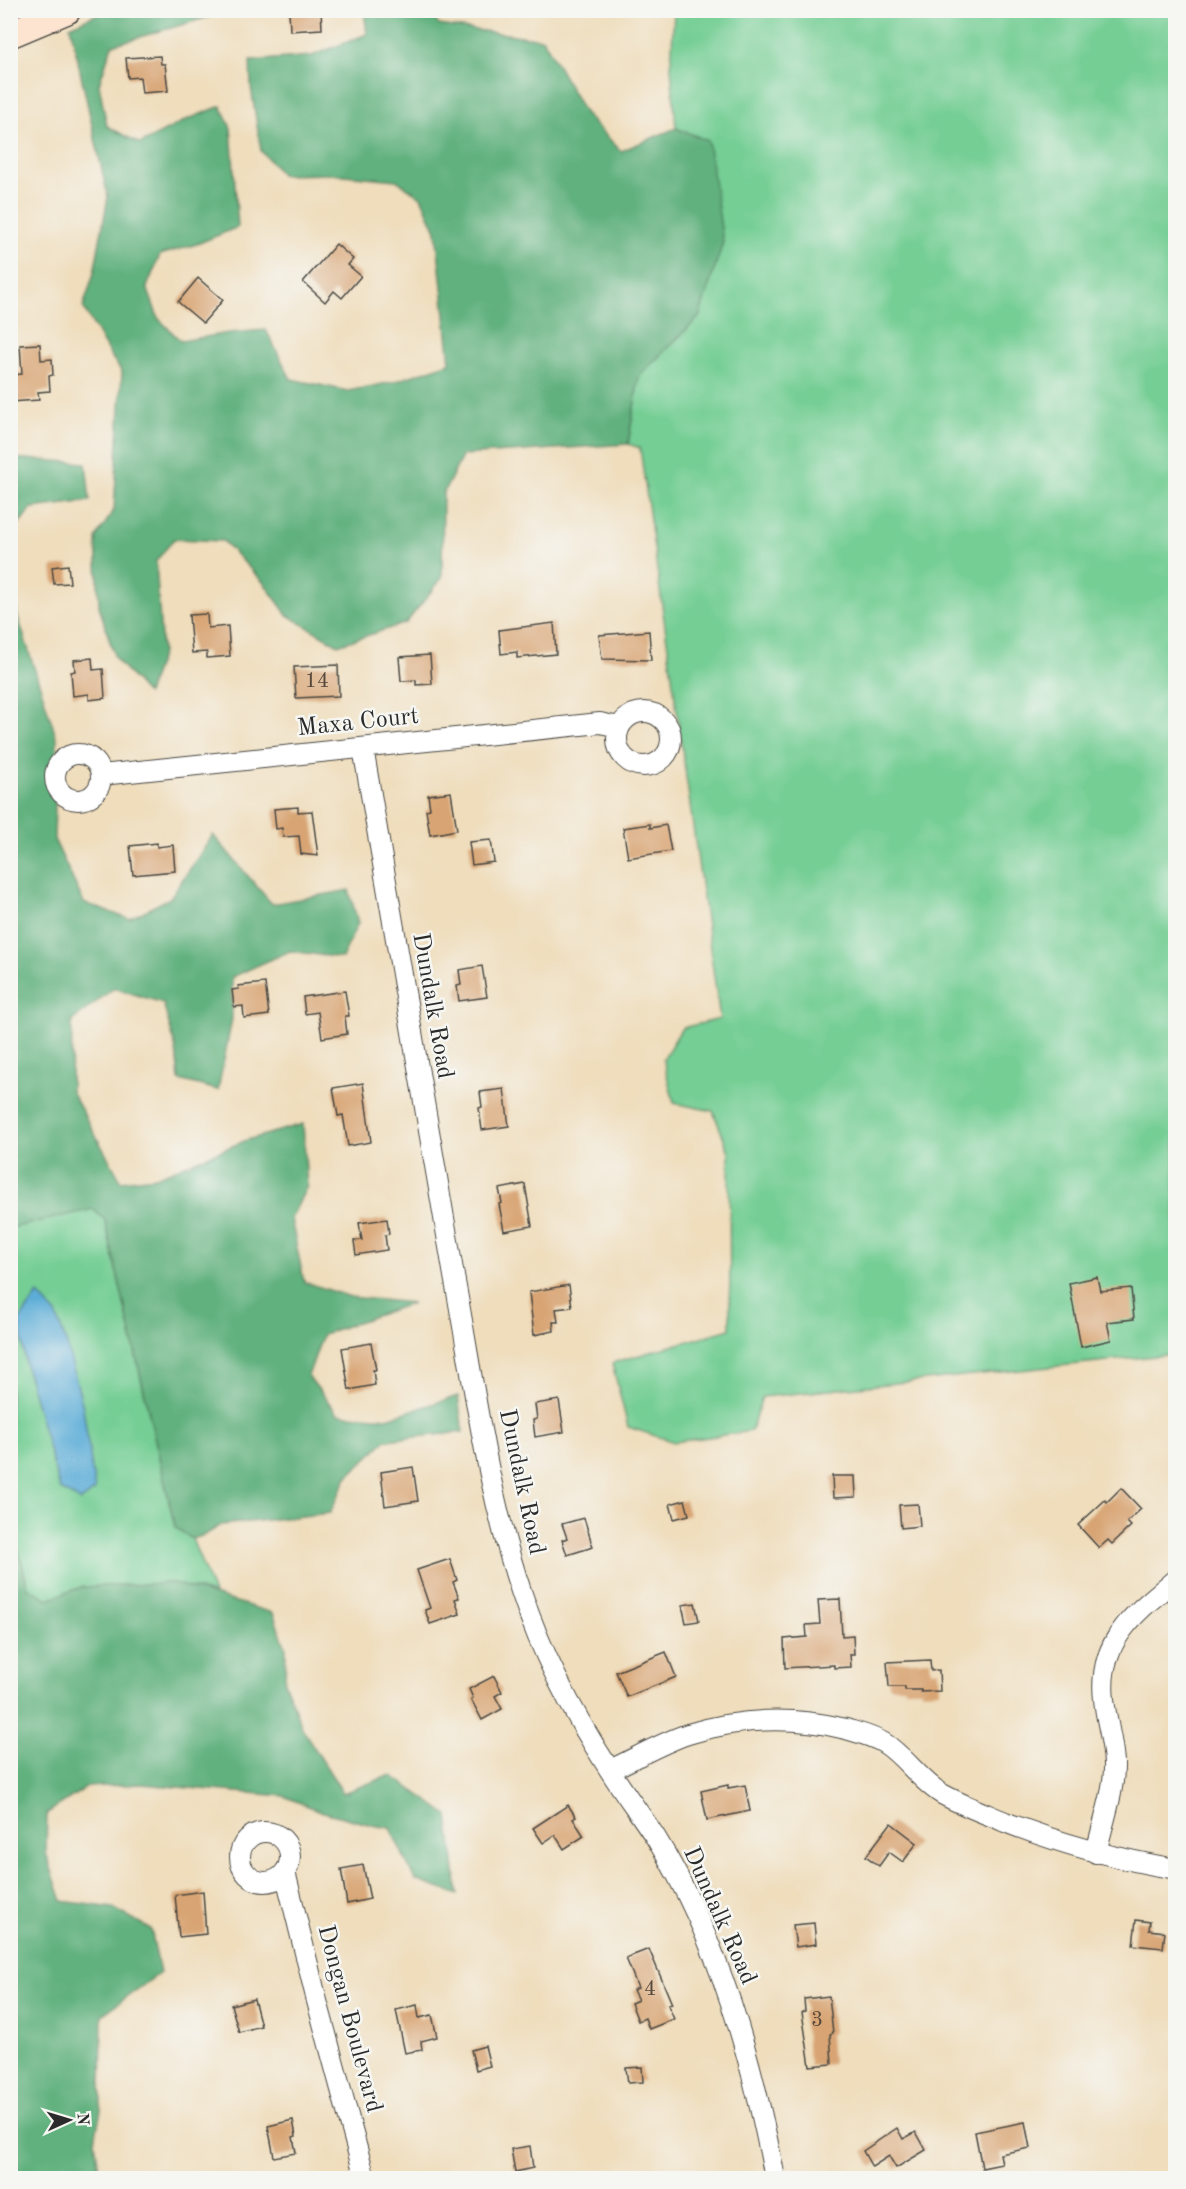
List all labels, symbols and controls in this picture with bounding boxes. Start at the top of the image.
house number: 14 [305,671,329,692]
street label: Maxa Court [296,705,420,741]
street label: Dundalk Road [407,931,457,1081]
street label: Dundalk Road [494,1407,548,1557]
street label: Dundalk Road [678,1843,760,1989]
street label: Dongan Boulevard [312,1923,386,2115]
house number: 4 [644,1979,656,2000]
house number: 3 [811,2010,823,2031]
north arrow [39,2090,99,2150]
text: N [74,2112,90,2127]

